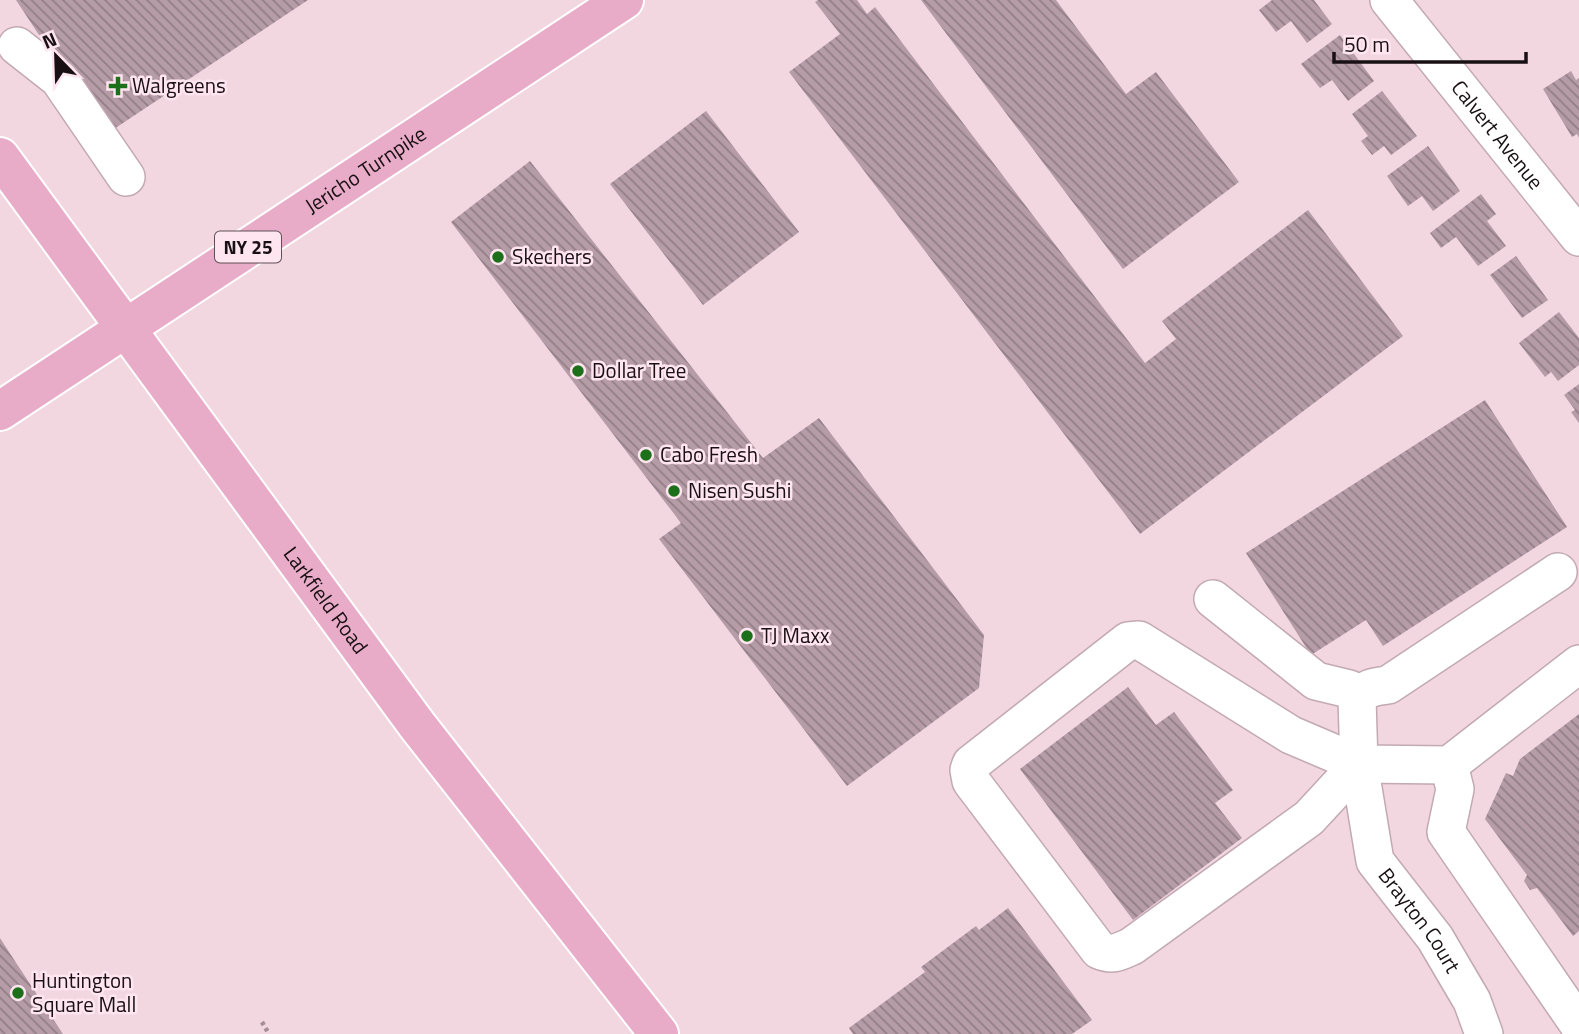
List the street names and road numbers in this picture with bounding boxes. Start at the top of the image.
street label: Calvert Avenue [1444,73,1552,196]
street label: Jericho Turnpike [298,117,432,221]
road number: NY 25 [215,232,281,262]
street label: Larkfield Road [276,539,377,660]
street label: Brayton Court [1371,860,1469,979]

